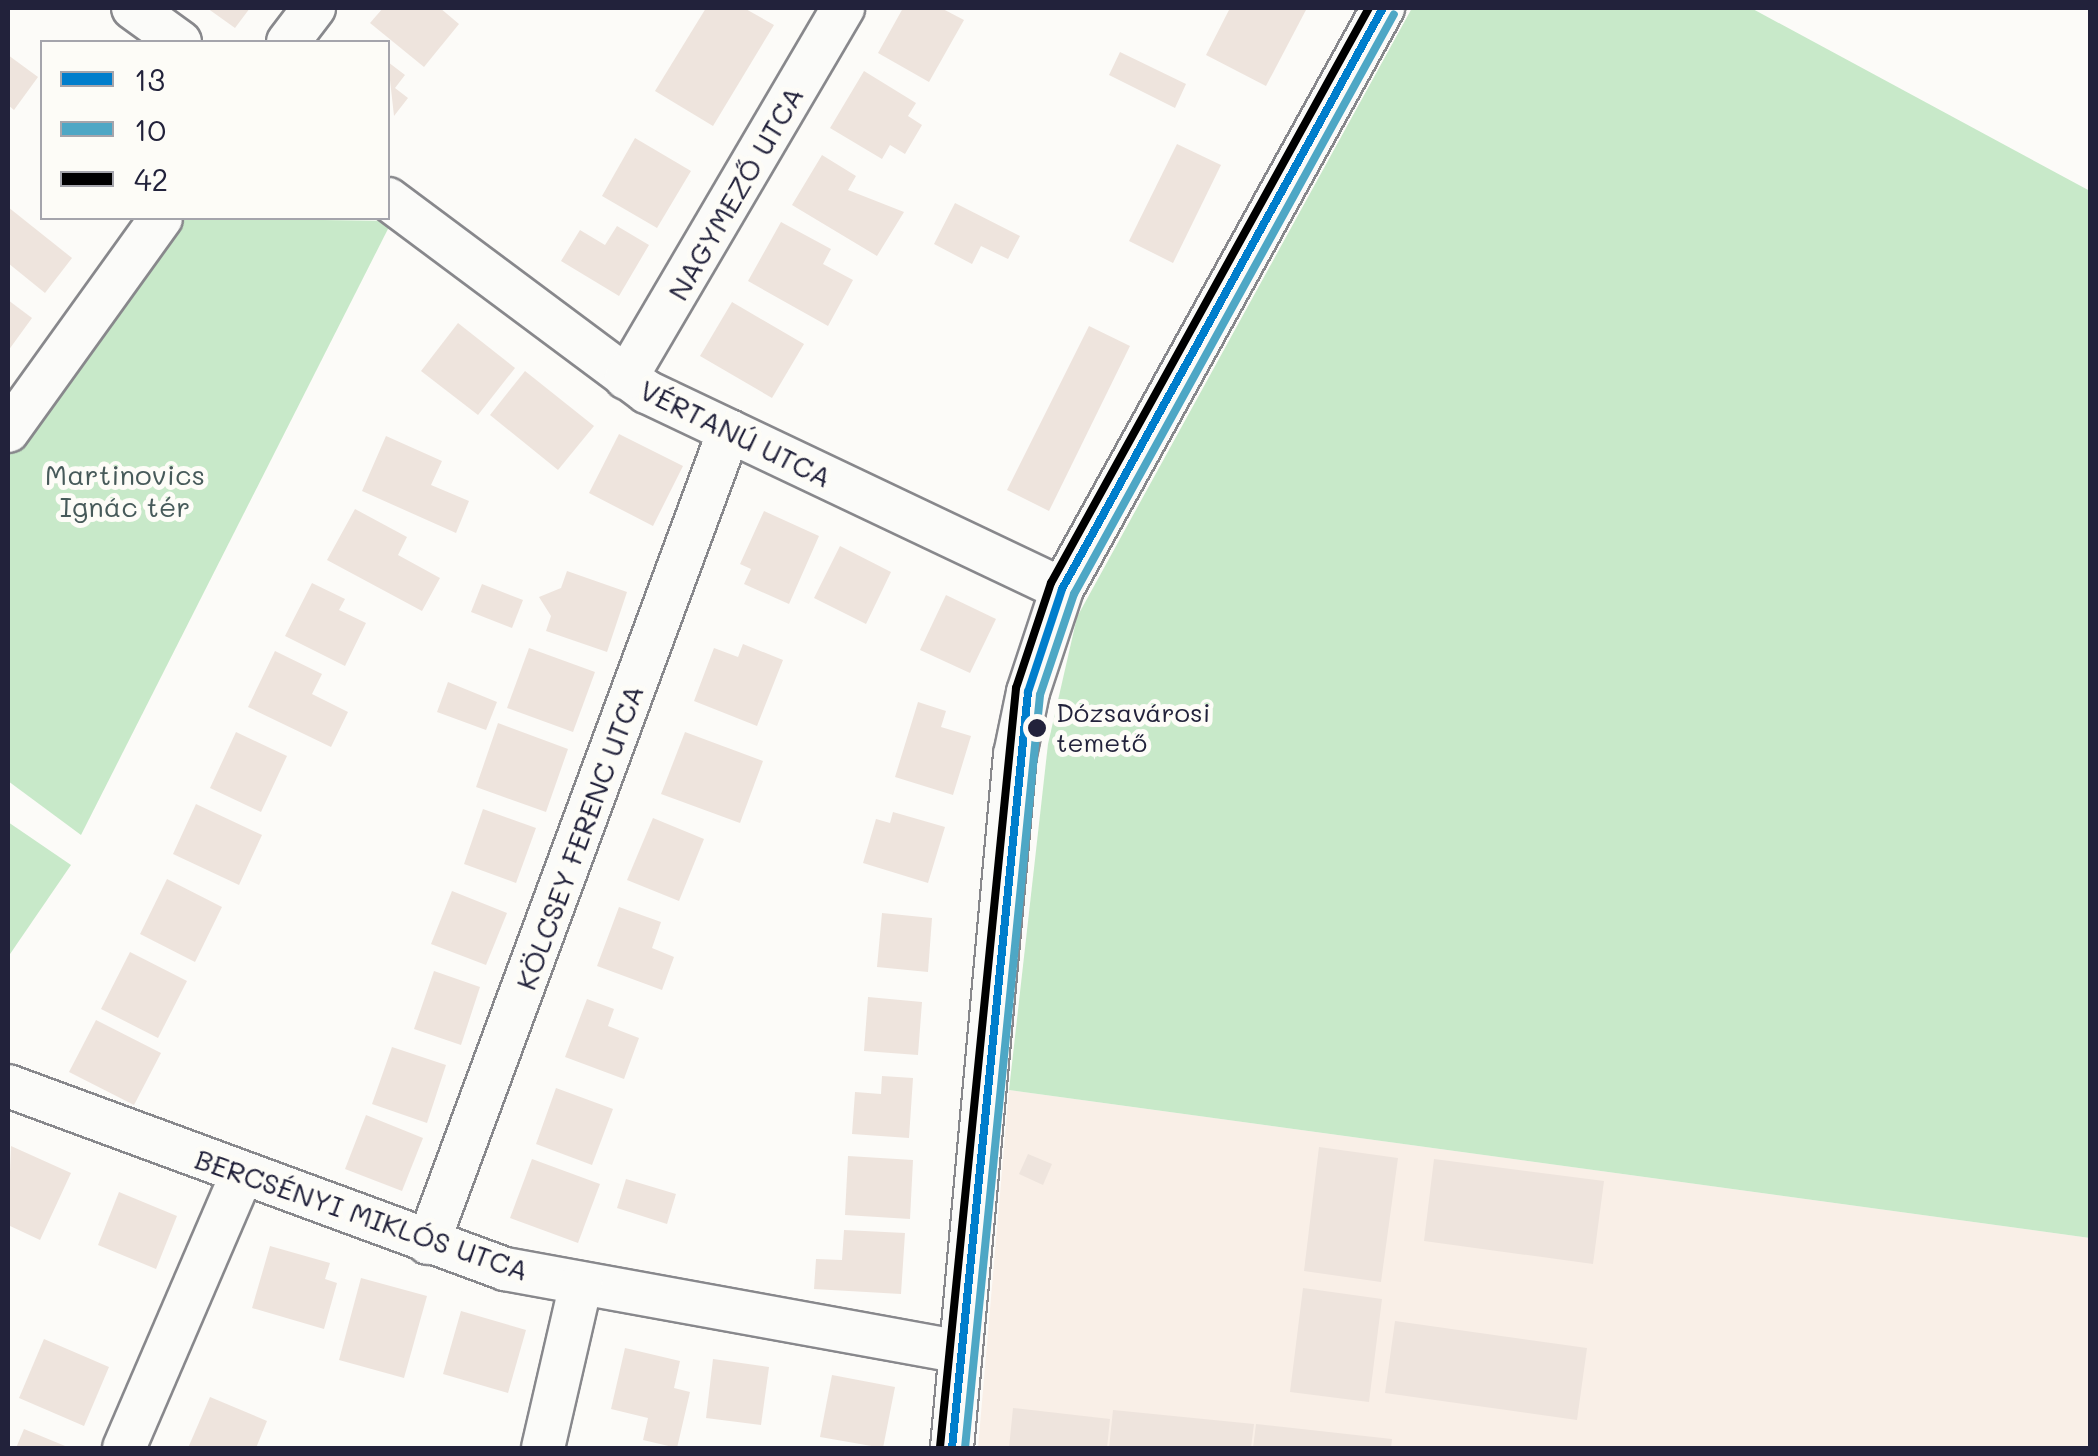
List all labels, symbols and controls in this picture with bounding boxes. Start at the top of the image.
legend [40,40,390,220]
text: 13 [134,59,165,99]
street label: NAGYMEZŐ UTCA [660,80,810,306]
text: 10 [134,109,166,149]
text: 42 [134,159,168,199]
street label: VÉRTANÚ UTCA [635,372,837,494]
park label: Martinovics Ignác tér [45,457,205,523]
street label: KÖLCSEY FERENC UTCA [508,680,650,994]
place label: Dózsavárosi temető [1056,697,1211,758]
marker: Dózsavárosi temető [1027,718,1047,738]
street label: BERCSÉNYI MIKLÓS UTCA [191,1141,533,1287]

